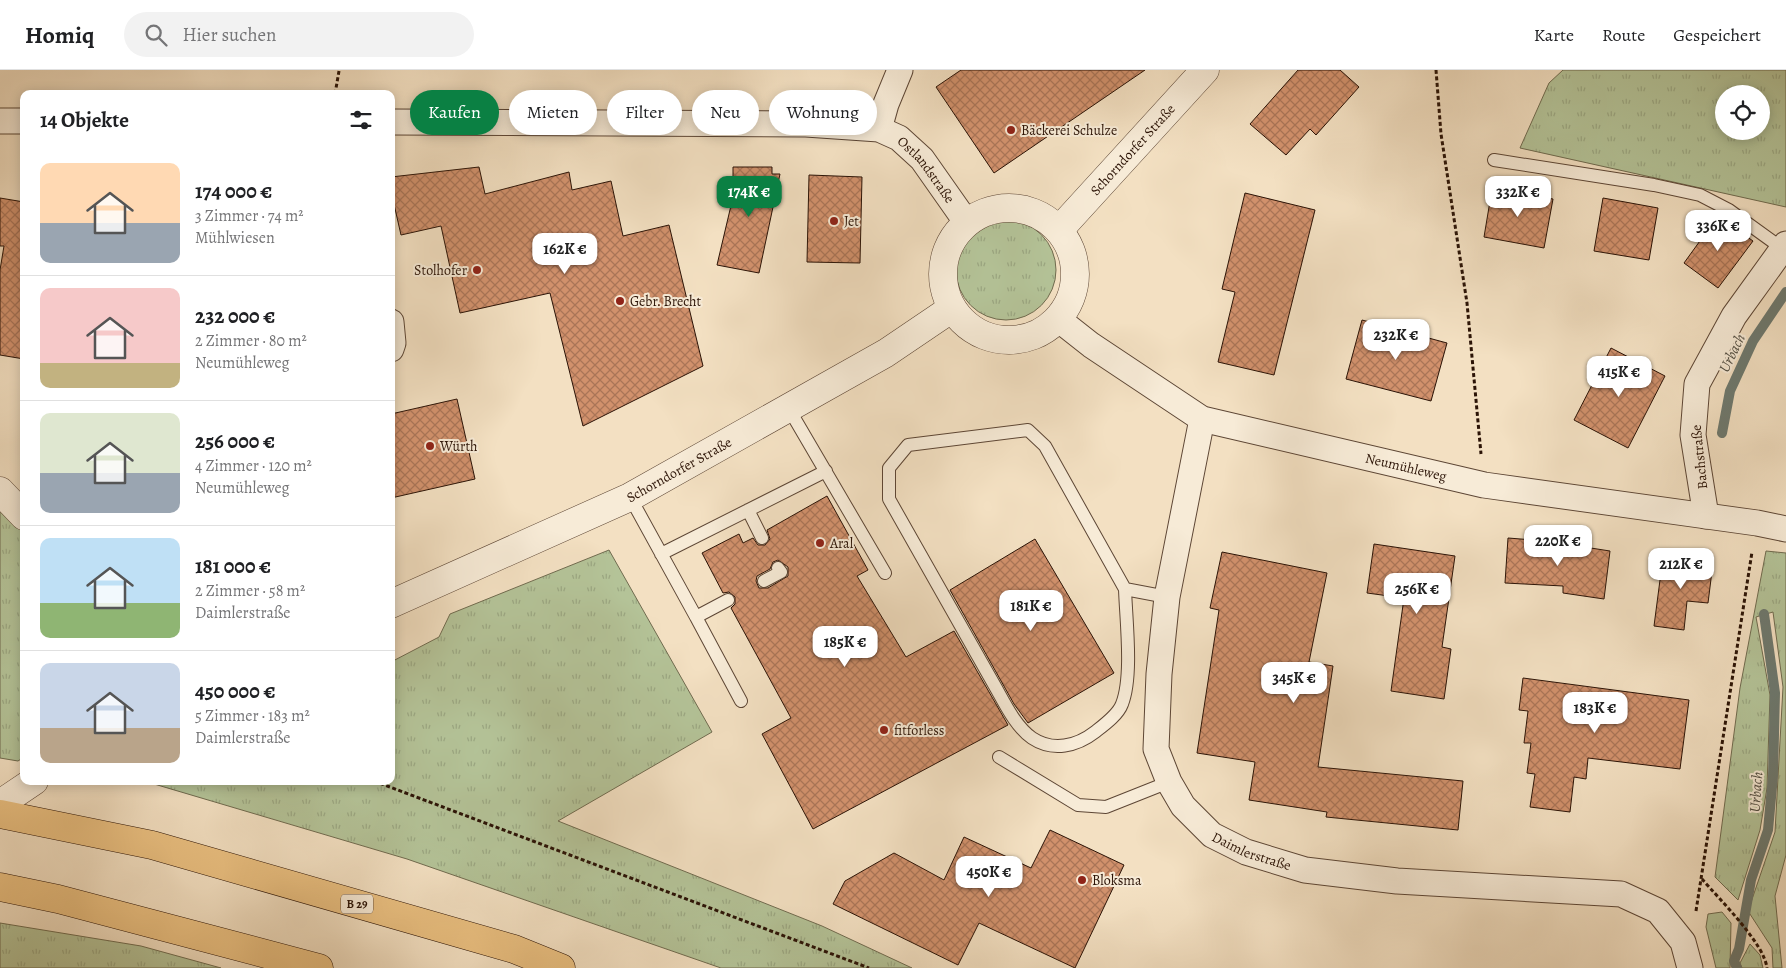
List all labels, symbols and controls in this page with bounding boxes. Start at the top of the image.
search box [124,12,474,57]
text: Homiq [25,19,94,51]
icon: search [142,21,170,49]
text: Hier suchen [182,22,276,48]
text: Karte [1534,23,1574,47]
text: Route [1602,23,1645,47]
text: Gespeichert [1673,23,1761,47]
map controls [1715,85,1770,140]
button: locate [1715,85,1770,140]
chip: Kaufen [410,90,499,135]
chip: Mieten [509,90,597,135]
chip: Filter [607,90,682,135]
chip: Neu [692,90,759,135]
chip: Wohnung [769,90,877,135]
street label: Schorndorfer Straße [1086,100,1180,200]
text: 14 Objekte [40,106,129,134]
icon: filters [347,106,375,134]
place label: Bäckerei Schulze [1021,121,1117,140]
marker: Bäckerei Schulze [1005,124,1017,136]
street label: Ostlandstraße [893,132,959,207]
pin: 174K € [708,176,790,218]
pin: 332K € [1477,176,1559,218]
text: 174 000 € [195,177,272,205]
text: 174K € [728,181,770,203]
text: 332K € [1496,181,1540,203]
icon: home [80,183,140,243]
text: 3 Zimmer · 74 m² [195,205,304,227]
pin: 336K € [1677,210,1759,252]
place label: Jet [844,212,859,231]
marker: Jet [828,215,840,227]
text: 336K € [1696,215,1740,237]
text: Mühlwiesen [195,227,275,249]
pin: 162K € [524,232,606,275]
text: 162K € [543,238,587,260]
place label: Stolhofer [414,261,468,280]
marker: Stolhofer [471,264,483,276]
place label: Gebr. Brecht [630,292,702,311]
marker: Gebr. Brecht [614,295,626,307]
text: 232 000 € [195,302,275,330]
icon: home [80,308,140,368]
pin: 232K € [1355,318,1437,361]
text: 232K € [1374,324,1418,346]
text: 2 Zimmer · 80 m² [195,330,307,352]
water label: Urbach [1714,330,1750,376]
text: Neumühleweg [195,352,290,374]
pin: 415K € [1578,356,1660,398]
text: 415K € [1598,361,1640,383]
street label: Bachstraße [1687,424,1712,490]
text: 256 000 € [195,427,275,455]
icon: home [80,433,140,493]
street label: Schorndorfer Straße [623,433,735,507]
place label: Würth [439,437,478,456]
marker: Würth [424,440,436,452]
street label: Neumühleweg [1363,449,1448,486]
text: 4 Zimmer · 120 m² [195,455,312,477]
text: Neumühleweg [195,477,290,499]
pin: 220K € [1517,524,1599,567]
text: 220K € [1535,530,1581,552]
place label: Aral [829,534,854,553]
marker: Aral [814,537,826,549]
pin: 212K € [1640,548,1722,590]
text: 181 000 € [195,552,271,580]
text: 212K € [1659,553,1703,575]
icon: home [80,558,140,618]
pin: 256K € [1376,572,1458,615]
text: 256K € [1395,578,1439,600]
text: 2 Zimmer · 58 m² [195,580,305,602]
pin: 181K € [990,590,1072,632]
text: 181K € [1010,595,1052,617]
text: Daimlerstraße [195,602,291,624]
pin: 185K € [804,626,886,668]
text: 185K € [824,631,866,653]
pin: 345K € [1253,662,1335,704]
text: 345K € [1272,667,1316,689]
text: 450 000 € [195,677,275,705]
icon: home [80,683,140,743]
pin: 183K € [1554,692,1636,734]
text: 183K € [1574,697,1616,719]
text: 5 Zimmer · 183 m² [195,705,310,727]
place label: fitforless [894,721,944,740]
marker: fitforless [878,724,890,736]
text: Daimlerstraße [195,727,291,749]
water label: Urbach [1745,771,1767,813]
street label: Daimlerstraße [1208,827,1293,875]
pin: 450K € [948,856,1030,898]
text: 450K € [967,861,1011,883]
place label: Bloksma [1092,871,1142,890]
marker: Bloksma [1076,874,1088,886]
road number: B 29 [341,894,373,914]

